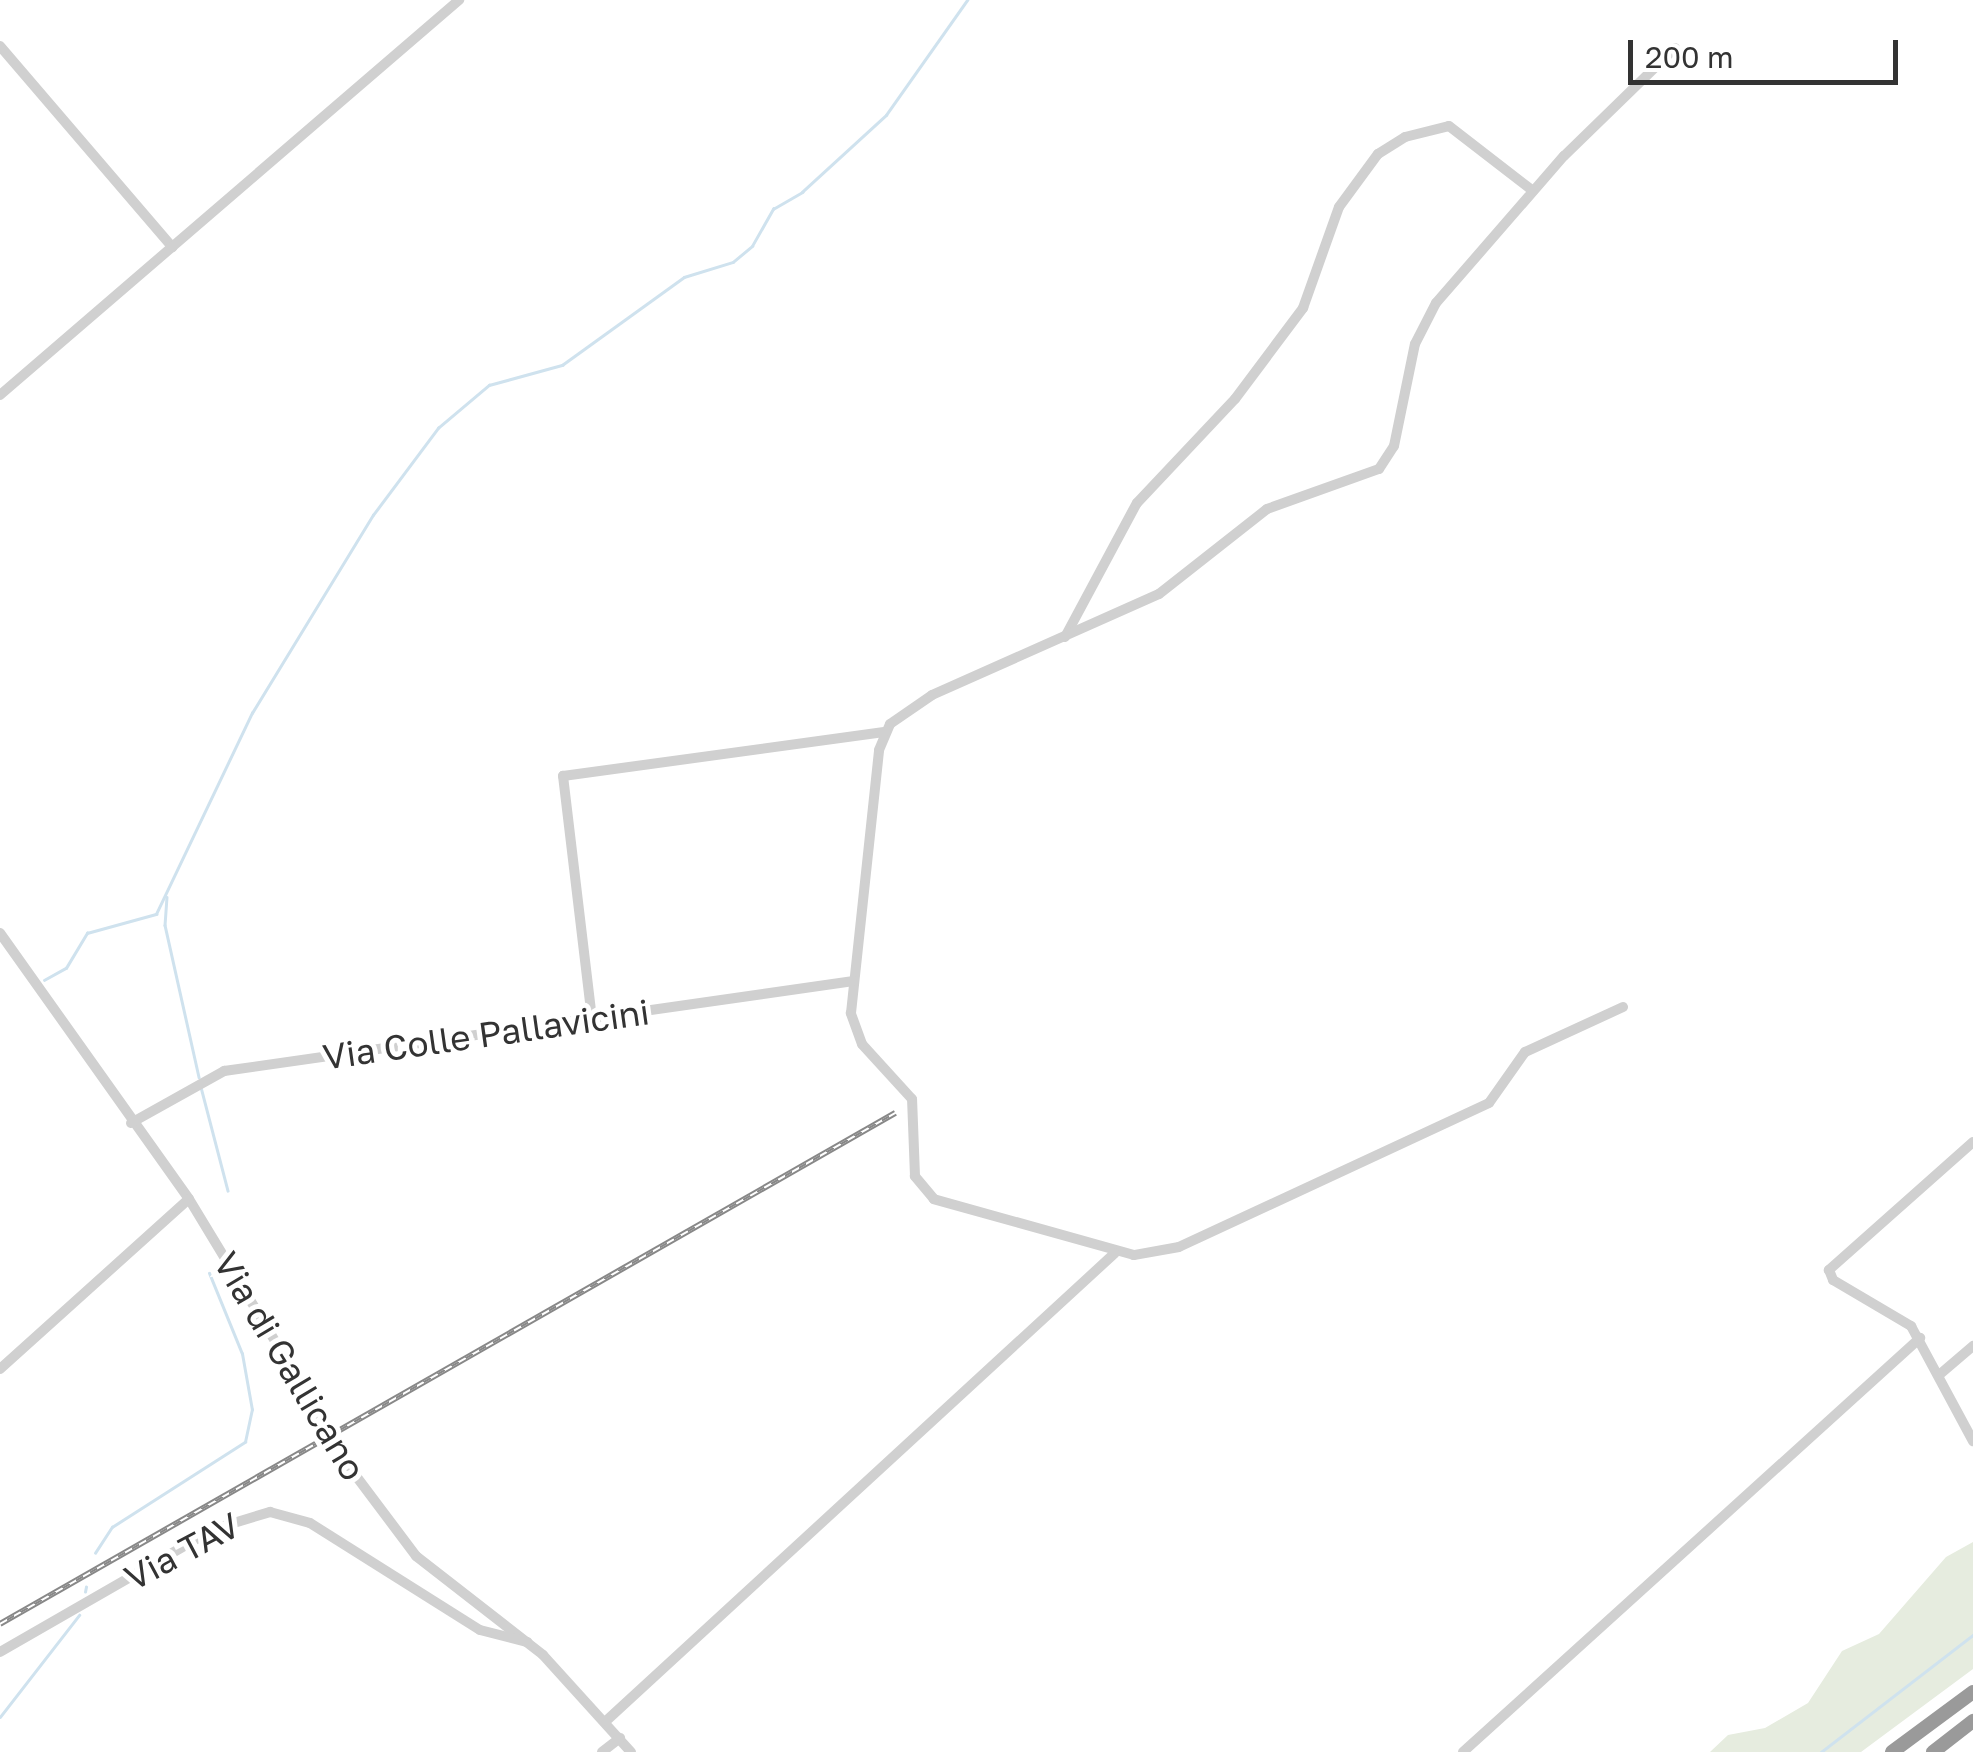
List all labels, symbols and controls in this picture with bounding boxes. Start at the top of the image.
scale bar [1633,20,1903,82]
text: 200 m [1645,39,1734,75]
street label: Via Colle Pallavicini [320,990,652,1078]
street label: Via di Gallicano [205,1244,375,1488]
street label: Via TAV [117,1503,247,1599]

